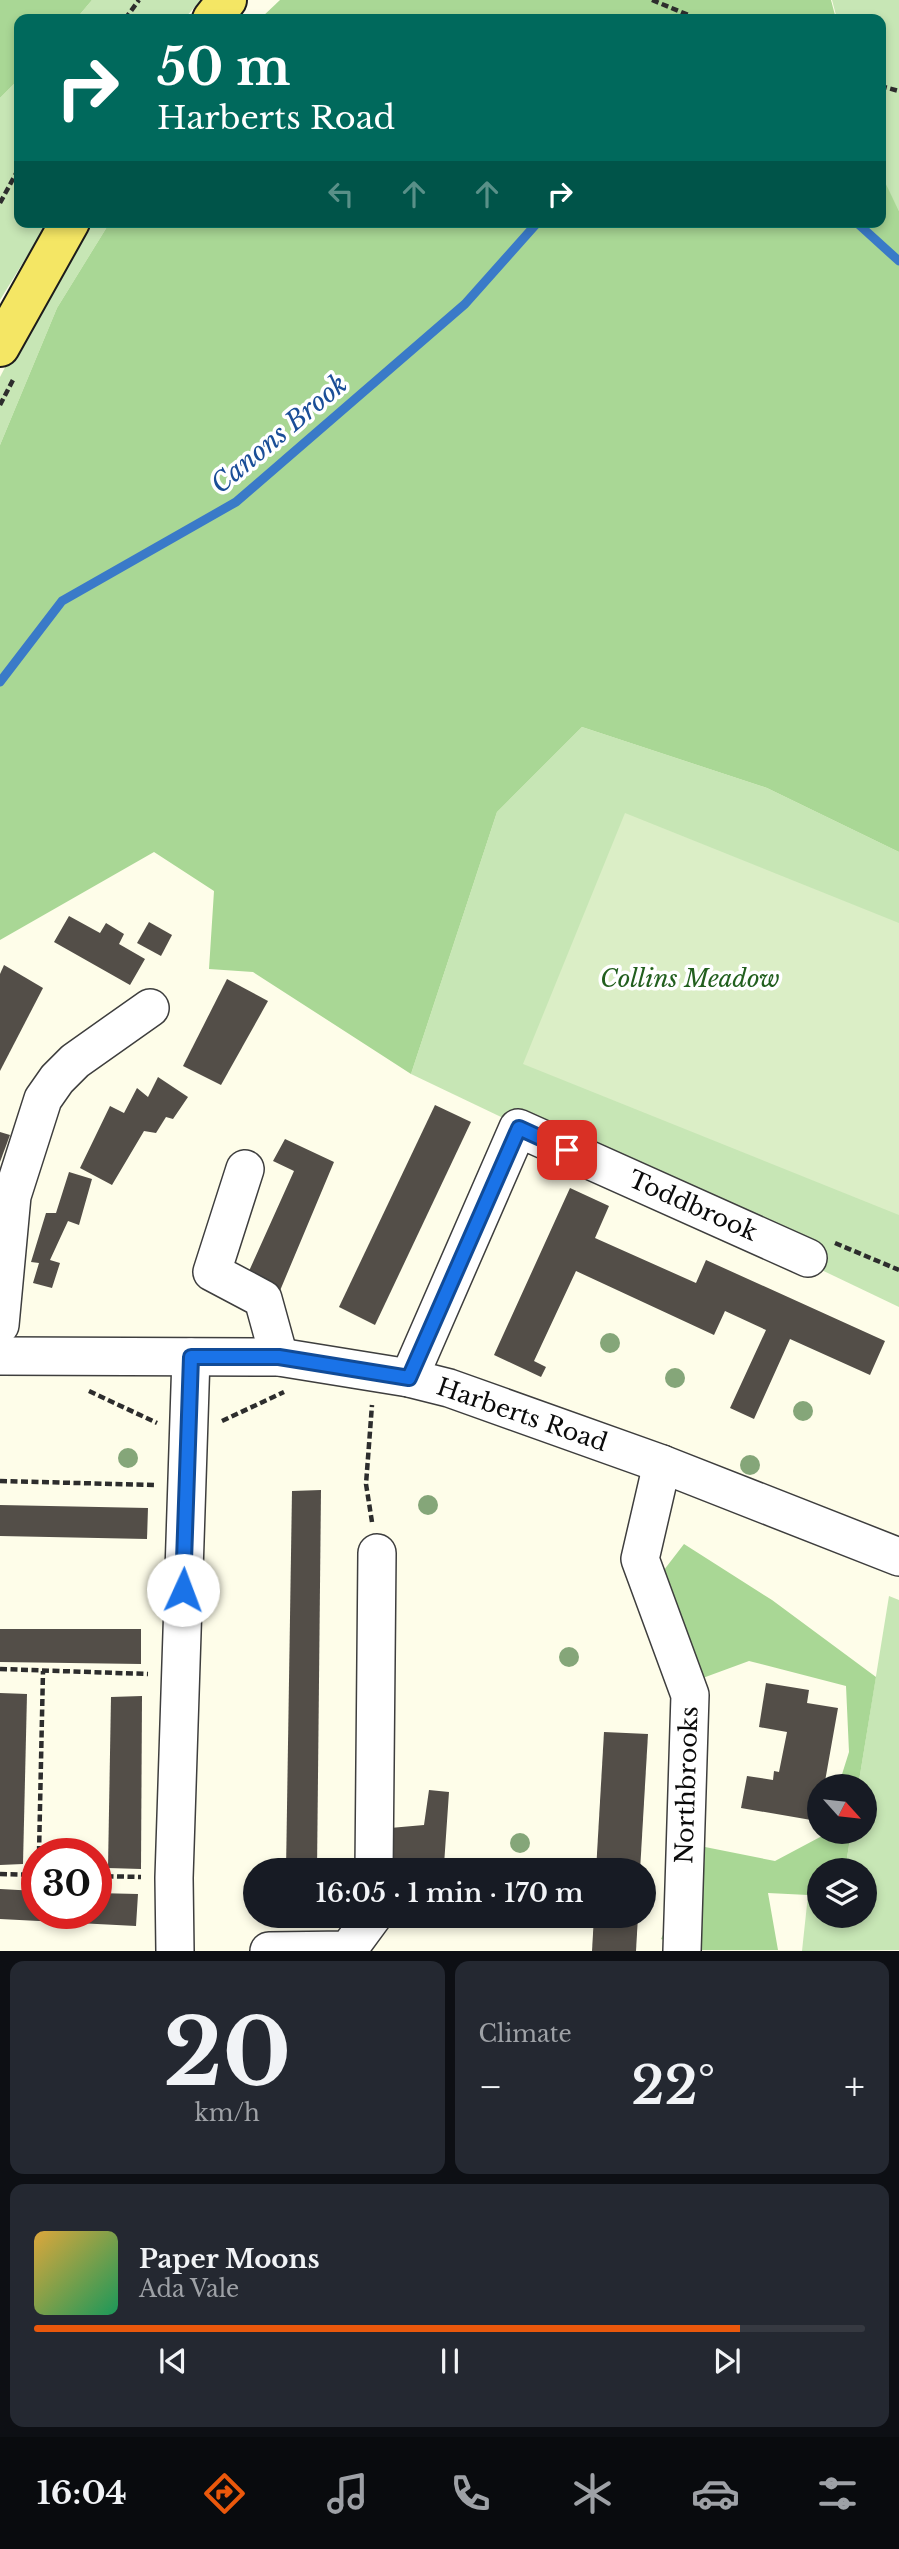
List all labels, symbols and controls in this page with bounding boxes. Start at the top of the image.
text: 50 m [157,37,290,98]
icon: right [42,42,133,133]
text: Harberts Road [157,98,395,138]
icon: left [322,175,360,213]
icon: ahead [395,175,433,213]
icon: ahead [468,175,506,213]
icon: right [541,175,579,213]
water label: Canons Brook [204,368,354,500]
park label: Collins Meadow [600,964,780,993]
pin [537,1120,597,1180]
icon: arrive [548,1131,586,1169]
street label: Toddbrook [624,1164,762,1247]
street label: Harberts Road [433,1372,611,1457]
position arrow [146,1553,220,1627]
street label: Northbrooks [669,1706,704,1864]
north arrow [807,1774,877,1844]
map controls [807,1774,877,1928]
speed limit sign: 30 [21,1838,112,1929]
button: layers [807,1858,877,1928]
text: 16:05 · 1 min · 170 m [315,1877,584,1909]
text: 20 [163,1997,291,2110]
text: Climate [479,2020,572,2048]
text: 22° [631,2054,715,2118]
text: − [479,2063,503,2110]
text: + [844,2063,865,2110]
text: km/h [195,2099,260,2127]
text: Paper Moons [139,2243,320,2275]
text: Ada Vale [139,2275,239,2303]
icon: previous [154,2342,192,2380]
icon: pause [431,2342,469,2380]
icon: next [708,2342,746,2380]
icon: directions [200,2469,249,2518]
icon: music [323,2469,372,2518]
icon: phone [446,2469,495,2518]
icon: climate [568,2469,617,2518]
icon: car [691,2469,740,2518]
icon: filters [813,2469,862,2518]
text: 16:04 [37,2473,127,2513]

